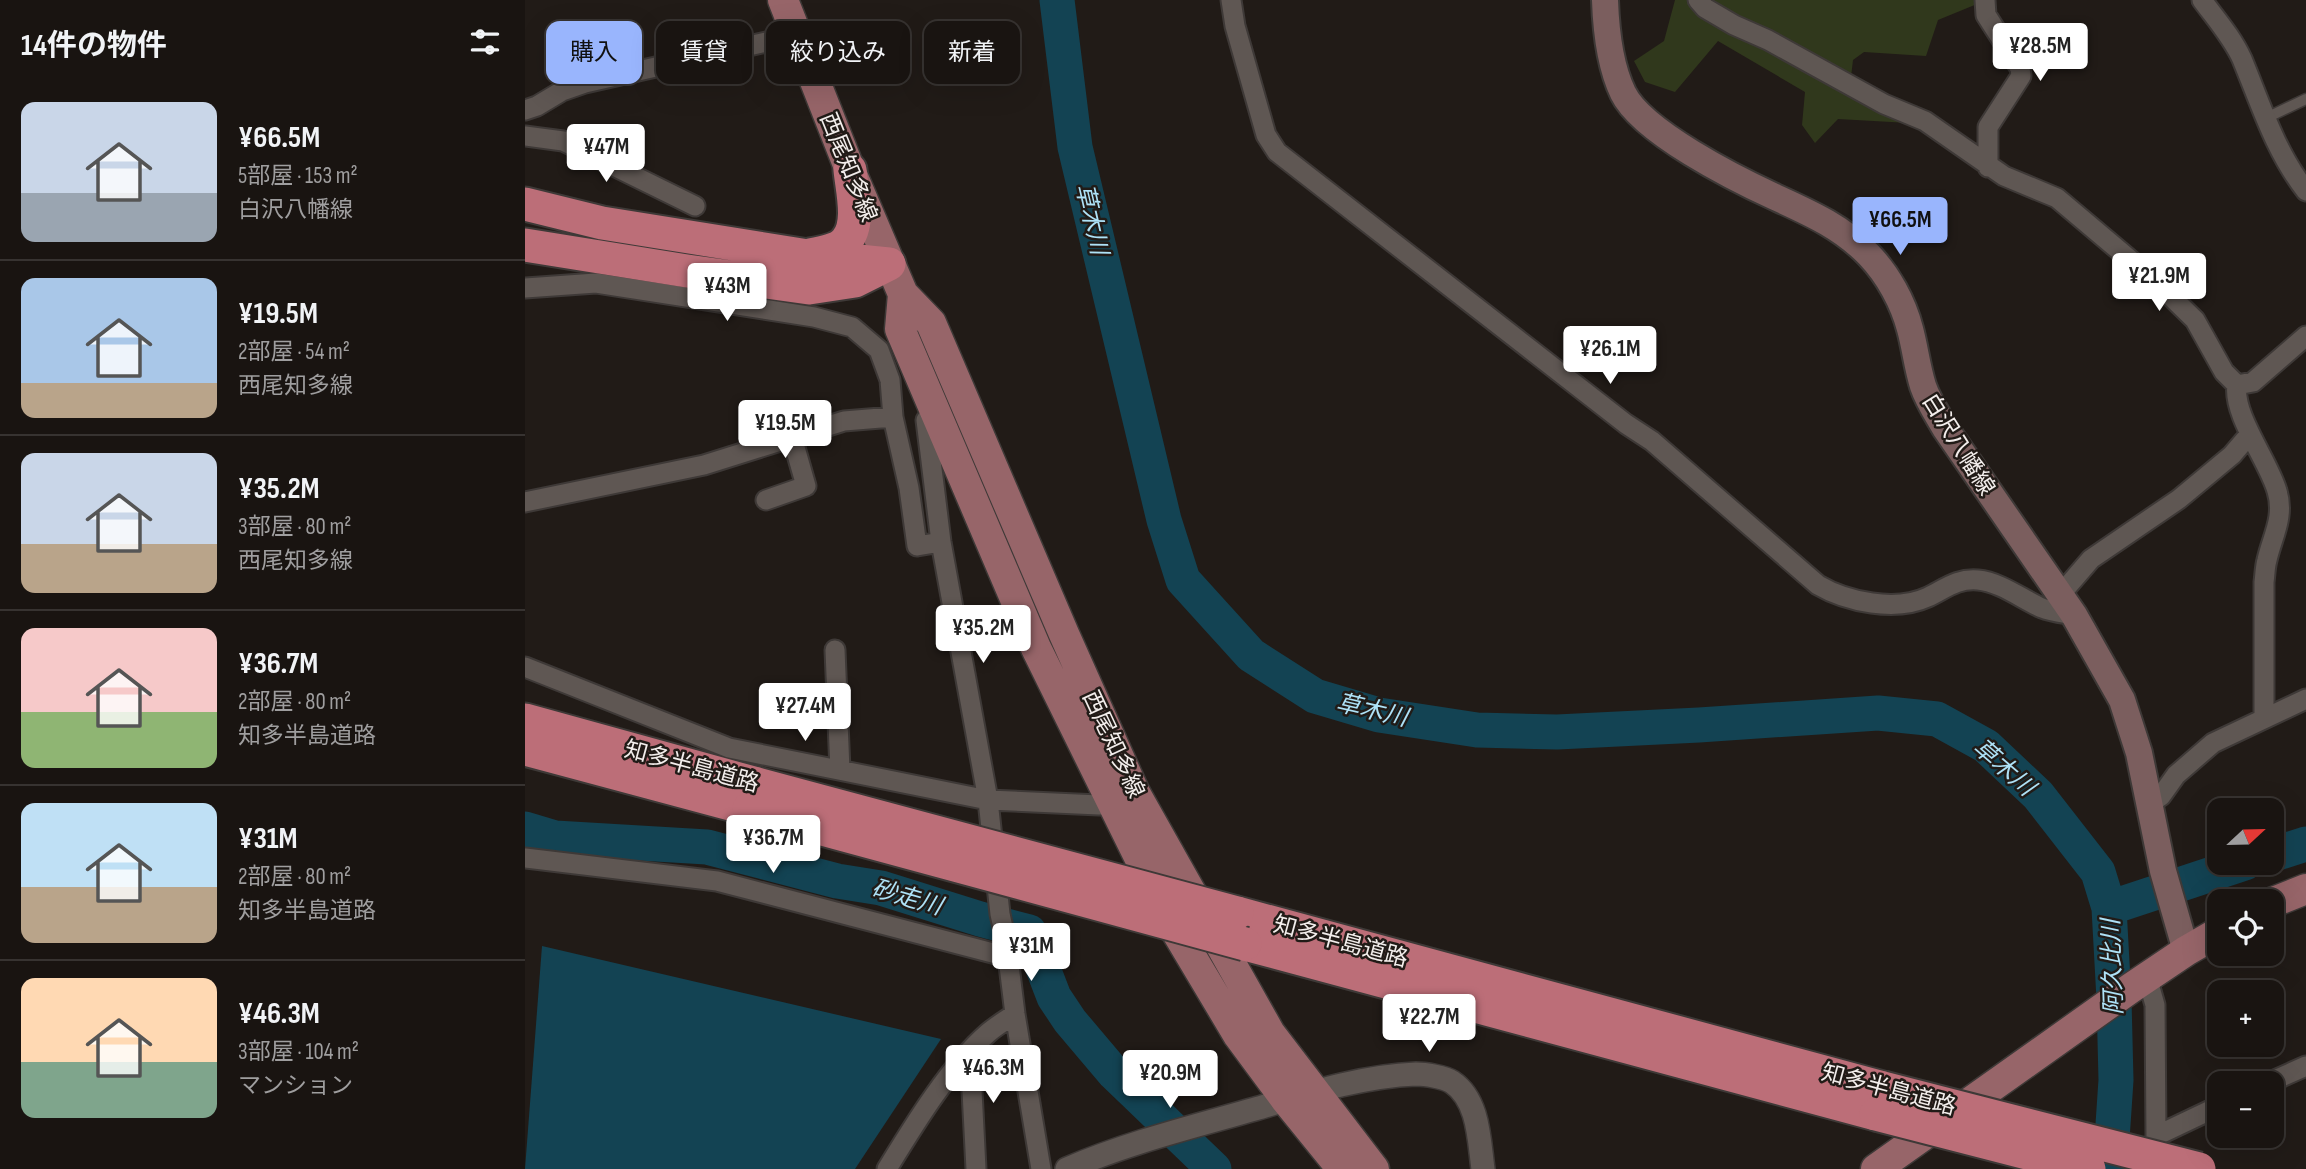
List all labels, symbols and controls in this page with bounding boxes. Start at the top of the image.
chip: 購入 [546,21,642,84]
chip: 賃貸 [656,21,752,84]
chip: 絞り込み [766,21,910,84]
chip: 新着 [924,21,1020,84]
icon: filters [466,23,504,61]
pin: ¥28.5M [1983,24,2097,83]
text: 14件の物件 [21,28,167,64]
text: ¥28.5M [2009,32,2071,60]
street label: 西尾知多線 [814,109,883,226]
text: ¥66.5M [238,120,320,156]
pin: ¥47M [565,124,647,184]
icon: home [77,130,161,214]
text: ¥47M [583,133,629,161]
text: 5部屋 · 153 m² [238,162,358,190]
water label: 草木川 [1069,181,1114,260]
text: 白沢八幡線 [238,196,353,224]
pin: ¥66.5M [1843,198,1957,257]
text: ¥66.5M [1869,206,1931,234]
pin: ¥21.9M [2102,254,2216,313]
text: ¥21.9M [2128,262,2190,290]
pin: ¥43M [686,264,768,323]
text: ¥43M [703,272,751,300]
text: ¥19.5M [238,296,318,332]
icon: home [77,306,161,390]
pin: ¥26.1M [1553,326,1667,386]
text: ¥26.1M [1579,335,1641,363]
text: 2部屋 · 54 m² [238,338,350,366]
text: 西尾知多線 [238,372,353,400]
street label: 白沢八幡線 [1916,388,2000,501]
pin: ¥19.5M [728,400,842,460]
text: ¥19.5M [754,409,816,437]
text: ¥35.2M [238,471,320,507]
icon: home [77,481,161,565]
text: 3部屋 · 80 m² [238,513,351,541]
text: 西尾知多線 [238,547,353,575]
pin: ¥35.2M [926,606,1040,665]
text: ¥35.2M [952,614,1014,642]
text: ¥36.7M [238,646,318,682]
icon: home [77,656,161,740]
pin: ¥27.4M [748,684,862,743]
street label: 西尾知多線 [1076,686,1150,802]
text: 2部屋 · 80 m² [238,688,351,716]
water label: 草木川 [1334,688,1413,733]
text: ¥27.4M [775,692,835,720]
text: 知多半島道路 [238,722,376,750]
water label: 草木川 [1967,733,2043,804]
street label: 知多半島道路 [621,736,762,798]
north arrow [2207,798,2284,875]
map controls [2207,798,2284,1148]
pin: ¥36.7M [716,816,830,875]
text: ¥31M [238,821,298,857]
text: ¥36.7M [742,824,804,852]
icon: home [77,831,161,915]
text: 2部屋 · 80 m² [238,863,351,891]
water label: 砂走川 [868,874,948,922]
button: locate [2207,889,2284,966]
text: 知多半島道路 [238,897,376,925]
street label: 知多半島道路 [1270,911,1411,973]
water label: 阿久比川 [2096,916,2129,1015]
pin: ¥31M [990,923,1072,983]
text: ¥31M [1008,932,1054,960]
button: + [2207,980,2284,1057]
pin: ¥22.7M [1372,995,1486,1054]
text: ¥46.3M [238,996,320,1032]
text: ¥22.7M [1399,1003,1459,1031]
icon: home [77,1006,161,1090]
text: 3部屋 · 104 m² [238,1038,359,1066]
pin: ¥46.3M [936,1046,1050,1105]
pin: ¥20.9M [1113,1050,1227,1110]
text: ¥46.3M [962,1054,1024,1082]
text: ¥20.9M [1139,1059,1201,1087]
street label: 知多半島道路 [1818,1059,1959,1121]
button: − [2207,1071,2284,1148]
text: マンション [238,1072,353,1100]

